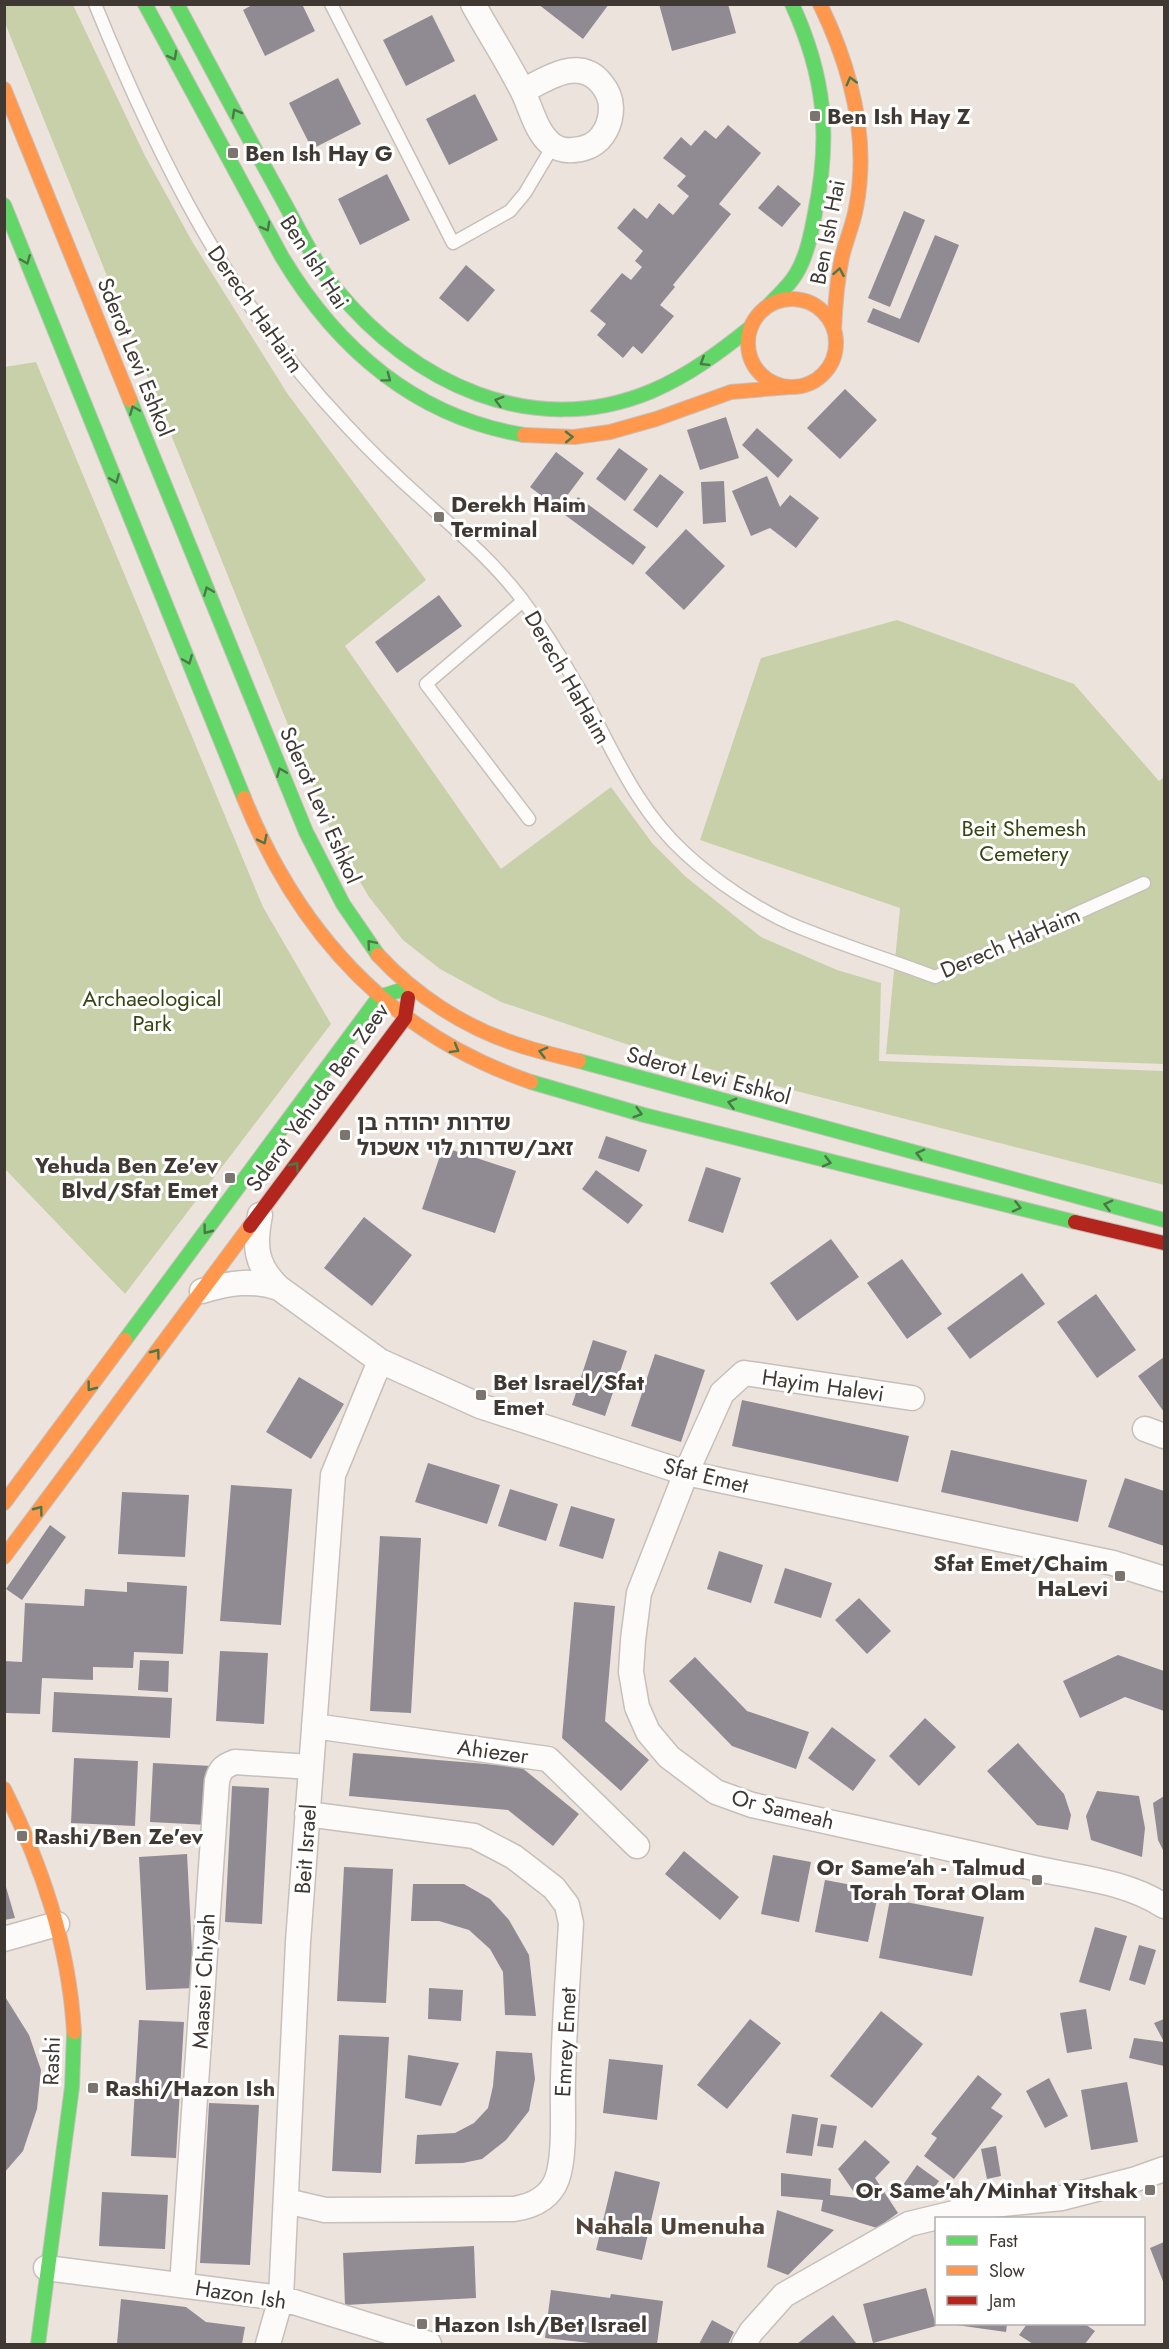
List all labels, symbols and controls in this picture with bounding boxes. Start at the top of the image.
one-way arrow [166,50,177,60]
one-way arrow [846,76,859,86]
place label: Ben Ish Hay Z [827,100,971,132]
one-way arrow [232,108,243,119]
marker: Ben Ish Hay Z [808,109,822,123]
place label: Ben Ish Hay G [245,137,393,169]
marker: Ben Ish Hay G [226,146,240,160]
street label: Ben Ish Hai [801,177,853,287]
street label: Ben Ish Hai [273,209,357,315]
one-way arrow [259,221,270,231]
street label: Derech HaHaim [200,239,312,379]
one-way arrow [19,253,31,264]
one-way arrow [833,268,845,277]
street label: Sderot Levi Eshkol [90,273,182,441]
one-way arrow [700,355,710,367]
one-way arrow [380,371,391,382]
one-way arrow [494,396,505,408]
one-way arrow [129,405,142,416]
one-way arrow [564,431,573,443]
one-way arrow [108,473,120,484]
place label: Derekh Haim Terminal [451,488,586,545]
marker: Derekh Haim Terminal [432,510,446,524]
one-way arrow [203,586,215,597]
street label: Derech HaHaim [517,604,619,750]
one-way arrow [181,654,193,665]
street label: Sderot Levi Eshkol [272,721,370,889]
one-way arrow [276,767,288,778]
park label: Beit Shemesh Cemetery [961,812,1087,869]
one-way arrow [255,834,267,845]
street label: Derech HaHaim [935,898,1085,986]
one-way arrow [367,940,378,951]
park label: Archaeological Park [82,982,222,1039]
street label: Sderot Yehuda Ben Zeev [238,996,397,1198]
street label: Sderot Levi Eshkol [623,1038,795,1112]
one-way arrow [448,1041,459,1053]
one-way arrow [539,1046,549,1059]
one-way arrow [727,1098,738,1110]
place label: שדרות יהודה בן זאב/שדרות לוי אשכול [357,1106,573,1163]
one-way arrow [632,1106,643,1118]
marker: שדרות יהודה בן זאב/שדרות לוי אשכול [338,1128,352,1142]
place label: Yehuda Ben Ze'ev Blvd/Sfat Emet [34,1149,218,1206]
one-way arrow [915,1149,926,1161]
one-way arrow [822,1154,832,1167]
one-way arrow [288,1161,299,1172]
marker: Yehuda Ben Ze'ev Blvd/Sfat Emet [223,1171,237,1185]
one-way arrow [1011,1200,1021,1213]
one-way arrow [1103,1200,1114,1212]
one-way arrow [203,1223,214,1234]
one-way arrow [148,1349,159,1360]
street label: Hayim Halevi [760,1361,886,1409]
place label: Bet Israel/Sfat Emet [493,1366,644,1423]
one-way arrow [87,1380,98,1391]
marker: Bet Israel/Sfat Emet [474,1388,488,1402]
street label: Sfat Emet [660,1449,753,1501]
one-way arrow [32,1505,43,1516]
place label: Sfat Emet/Chaim HaLevi [933,1547,1108,1604]
marker: Sfat Emet/Chaim HaLevi [1113,1569,1127,1583]
street label: Ahiezer [455,1730,531,1772]
street label: Or Sameah [728,1781,838,1837]
street label: Beit Israel [286,1803,324,1895]
place label: Rashi/Ben Ze'ev [34,1820,203,1852]
marker: Rashi/Ben Ze'ev [15,1829,29,1843]
place label: Or Same'ah - Talmud Torah Torat Olam [816,1851,1025,1908]
marker: Or Same'ah - Talmud Torah Torat Olam [1030,1873,1044,1887]
street label: Maasei Chiyah [183,1912,223,2050]
street label: Emrey Emet [546,1986,584,2098]
street label: Rashi [34,2036,68,2086]
place label: Rashi/Hazon Ish [105,2072,275,2104]
marker: Rashi/Hazon Ish [86,2081,100,2095]
place label: Or Same'ah/Minhat Yitshak [855,2174,1138,2206]
marker: Or Same'ah/Minhat Yitshak [1143,2183,1157,2197]
district label: Nahala Umenuha [575,2208,765,2243]
legend [935,2217,1145,2325]
text: Fast [989,2228,1018,2254]
text: Slow [989,2258,1026,2284]
street label: Hazon Ish [193,2271,289,2317]
text: Jam [987,2288,1016,2314]
place label: Hazon Ish/Bet Israel [434,2308,647,2340]
marker: Hazon Ish/Bet Israel [415,2317,429,2331]

